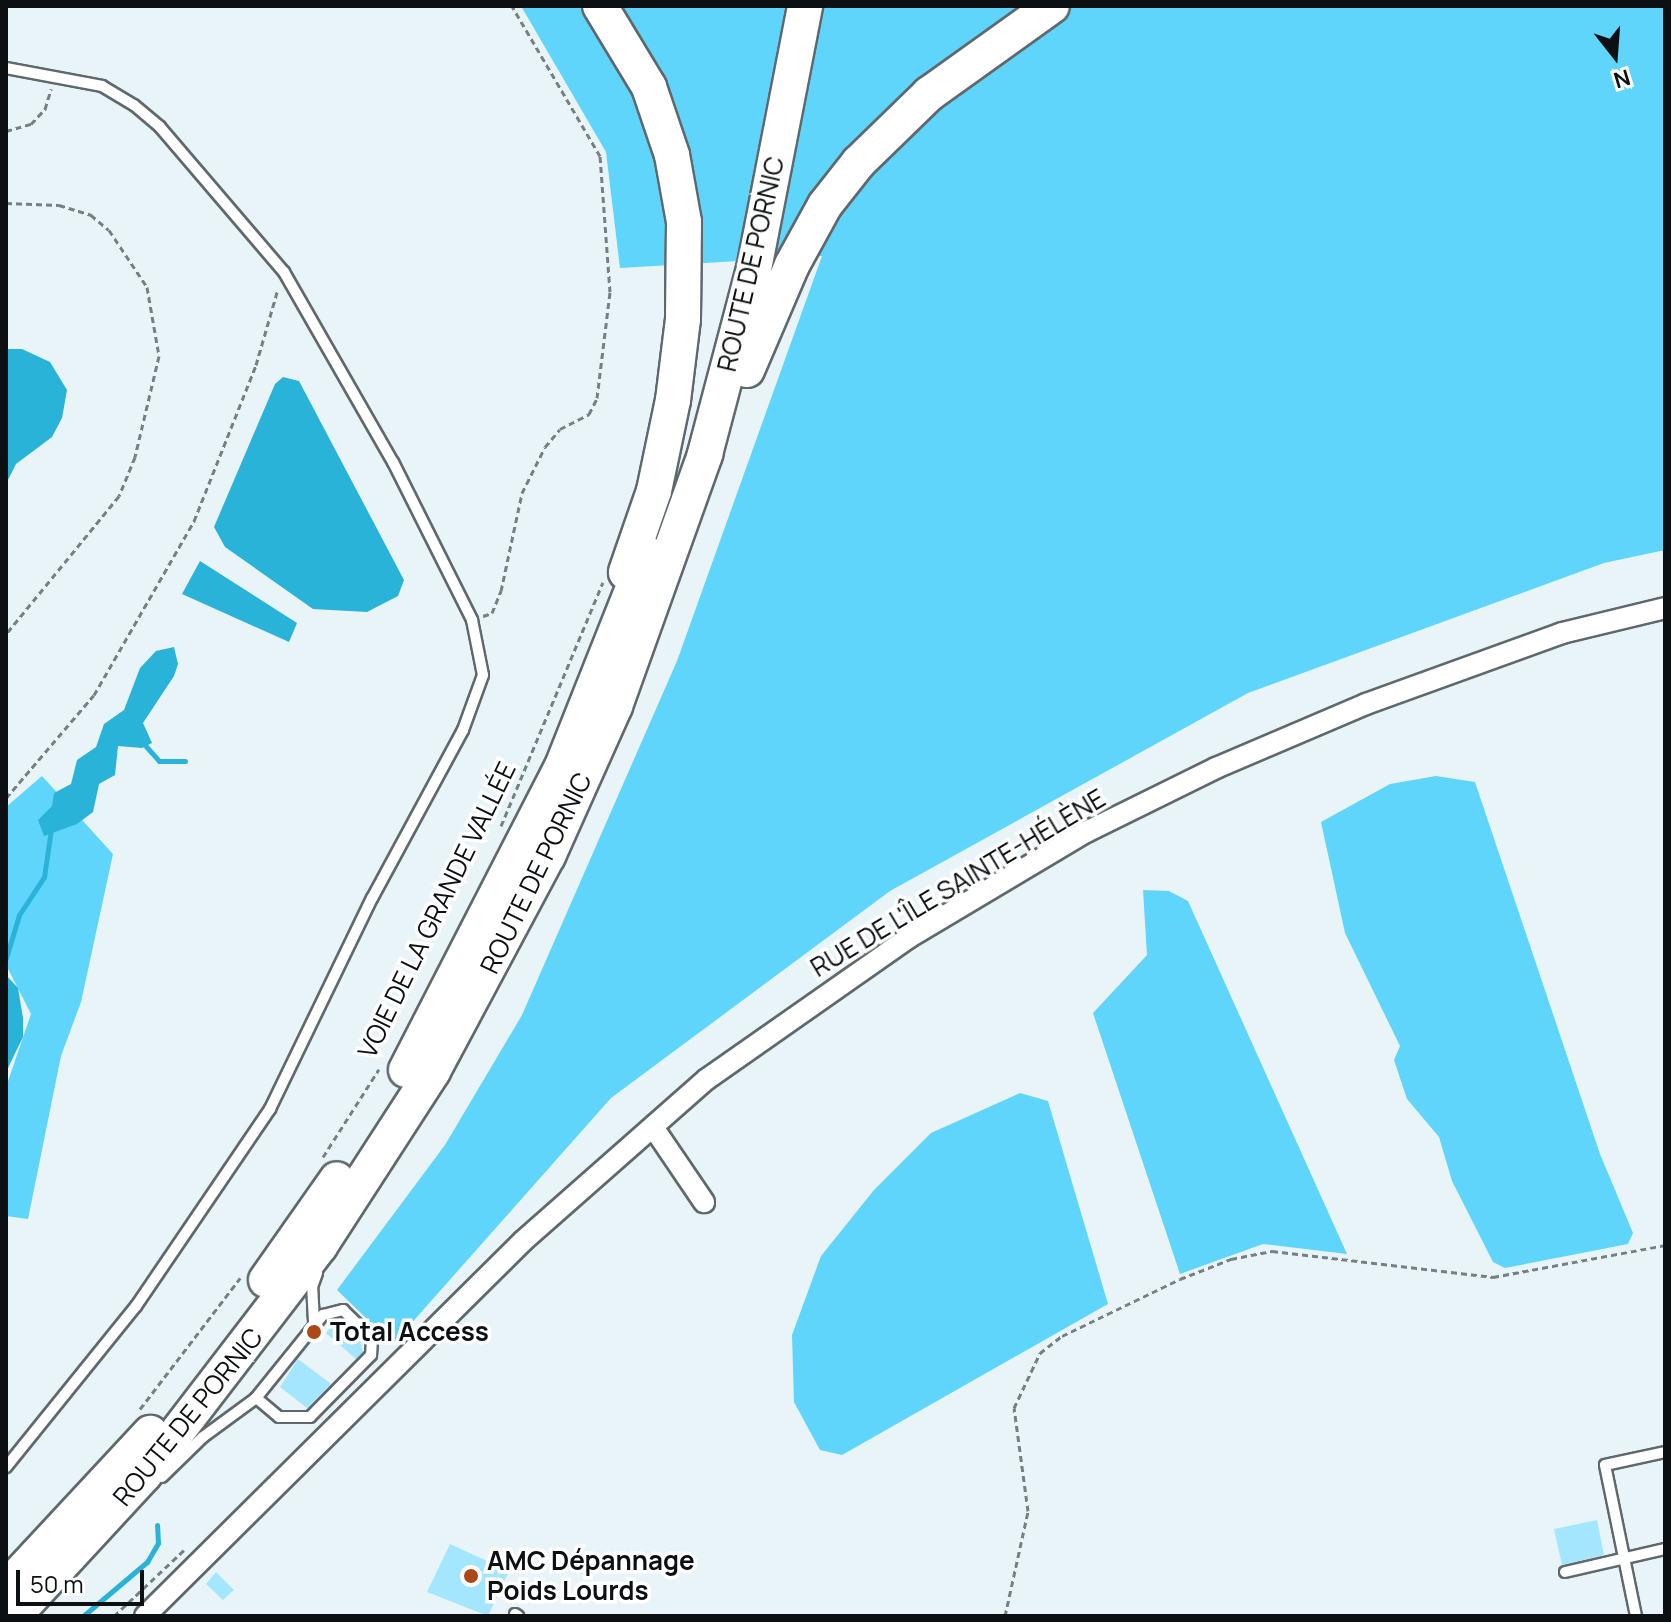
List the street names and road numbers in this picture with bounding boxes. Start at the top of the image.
street label: ROUTE DE PORNIC [711,153,791,375]
street label: VOIE DE LA GRANDE VALLÉE [352,757,522,1063]
street label: ROUTE DE PORNIC [474,767,598,979]
street label: RUE DE L'ÎLE SAINTE-HÉLÈNE [805,783,1111,983]
street label: ROUTE DE PORNIC [107,1322,269,1512]

